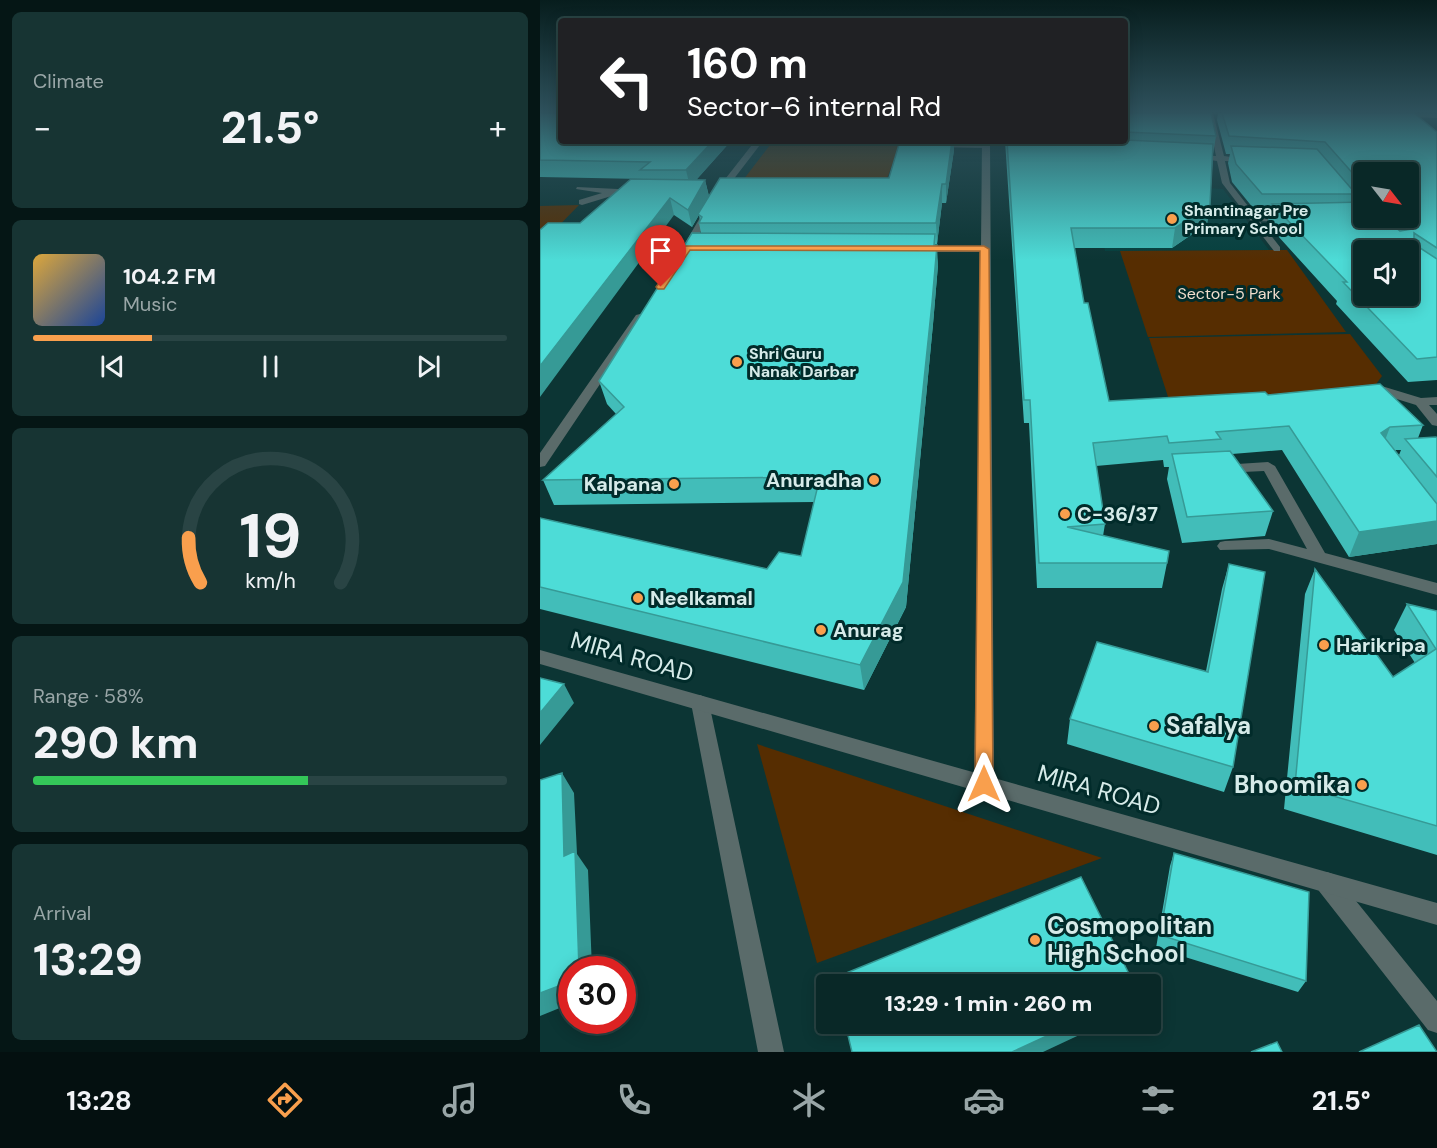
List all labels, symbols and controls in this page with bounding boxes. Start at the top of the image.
text: 160 m [687,36,808,91]
icon: left [588,42,666,120]
text: Climate [33,68,104,94]
text: Sector-6 internal Rd [687,89,941,124]
text: 21.5° [221,98,319,157]
text: − [33,106,51,149]
text: + [489,106,507,149]
north arrow [1353,162,1419,228]
map controls [1353,162,1419,306]
place label: Shantinagar Pre Primary School [1184,200,1308,239]
marker: Shantinagar Pre Primary School [1165,212,1179,226]
pin [635,225,686,287]
icon: arrive [644,234,677,267]
button: sound [1353,240,1419,306]
text: 104.2 FM [123,262,216,291]
park label: Sector-5 Park [1177,283,1281,304]
text: Music [123,291,178,317]
place label: Shri Guru Nanak Darbar [749,343,856,382]
icon: previous [96,350,129,383]
icon: pause [254,350,287,383]
icon: next [412,350,445,383]
marker: Shri Guru Nanak Darbar [730,355,744,369]
place label: Anuradha [766,467,862,493]
place label: Kalpana [584,471,662,497]
marker: Anuradha [867,473,881,487]
marker: Kalpana [667,477,681,491]
text: 19 [239,495,301,576]
place label: C-36/37 [1077,501,1158,527]
marker: C-36/37 [1058,507,1072,521]
text: km/h [245,567,295,595]
place label: Neelkamal [650,585,753,611]
marker: Neelkamal [631,591,645,605]
place label: Anurag [833,617,904,643]
marker: Anurag [814,623,828,637]
street label: MIRA ROAD [567,624,697,689]
place label: Harikripa [1336,632,1426,658]
marker: Harikripa [1317,638,1331,652]
text: Range · 58% [33,683,144,709]
place label: Safalya [1166,710,1251,741]
text: 290 km [33,713,199,772]
marker: Safalya [1147,719,1161,733]
position arrow [952,752,1016,816]
street label: MIRA ROAD [1034,757,1164,822]
place label: Bhoomika [1234,769,1350,800]
marker: Bhoomika [1355,778,1369,792]
text: Arrival [33,900,91,926]
place label: Cosmopolitan High School [1047,910,1212,969]
text: 13:29 [33,930,143,989]
marker: Cosmopolitan High School [1028,933,1042,947]
speed limit sign: 30 [558,956,636,1034]
text: 13:29 · 1 min · 260 m [885,989,1092,1018]
icon: directions [264,1079,306,1121]
icon: music [439,1079,481,1121]
icon: phone [613,1079,655,1121]
icon: climate [788,1079,830,1121]
icon: car [963,1079,1005,1121]
icon: filters [1137,1079,1179,1121]
text: 13:28 [66,1083,132,1118]
text: 21.5° [1312,1083,1371,1118]

